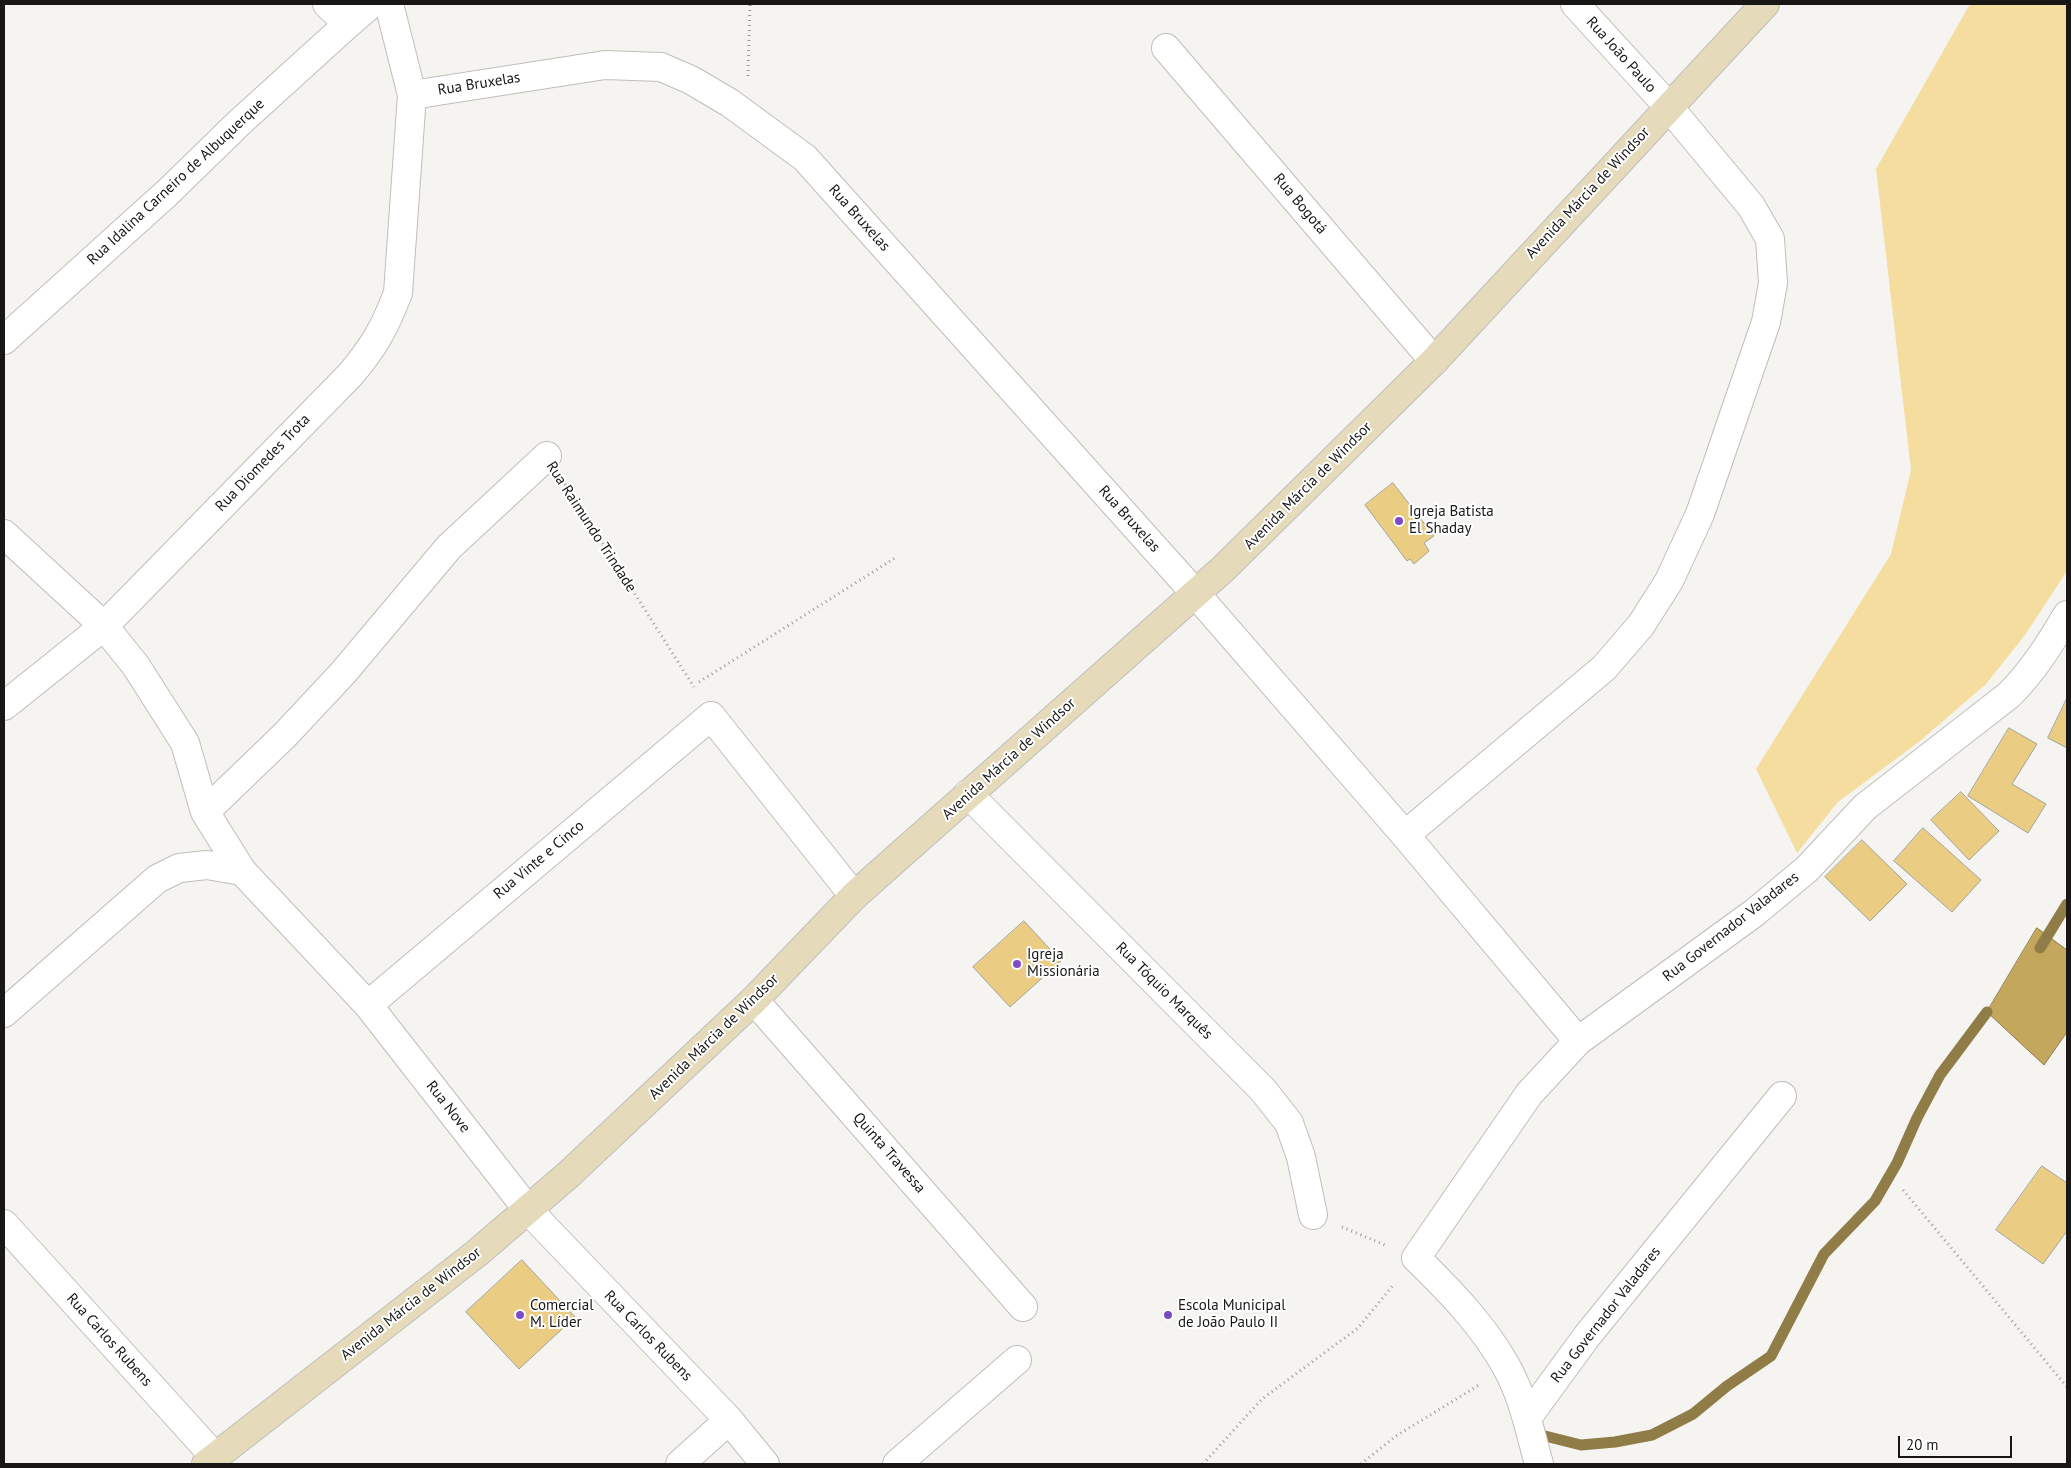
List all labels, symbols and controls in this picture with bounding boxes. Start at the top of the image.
street label: Rua João Paulo [1582,13,1660,97]
street label: Rua Bruxelas [436,69,522,99]
street label: Rua Idalina Carneiro de Albuquerque [84,95,268,269]
street label: Avenida Márcia de Windsor [1522,124,1654,262]
street label: Rua Bogotá [1269,170,1331,238]
street label: Rua Bruxelas [824,181,894,255]
street label: Rua Diomedes Trota [212,411,314,515]
street label: Avenida Márcia de Windsor [1240,418,1376,554]
street label: Rua Raimundo Trindade [542,458,640,596]
street label: Rua Bruxelas [1094,482,1164,556]
place label: Igreja Batista El Shaday [1409,503,1494,538]
marker: Igreja Batista El Shaday [1393,515,1405,527]
street label: Avenida Márcia de Windsor [939,694,1079,824]
street label: Rua Vinte e Cinco [490,817,588,903]
street label: Rua Governador Valadares [1659,868,1803,986]
street label: Rua Tóquio Marquês [1112,939,1216,1043]
place label: Igreja Missionária [1027,946,1100,981]
marker: Igreja Missionária [1011,958,1023,970]
street label: Avenida Márcia de Windsor [645,970,783,1104]
street label: Rua Nove [422,1077,474,1137]
street label: Quinta Travessa [849,1109,929,1197]
street label: Rua Governador Valadares [1547,1243,1665,1387]
street label: Avenida Márcia de Windsor [337,1244,485,1364]
street label: Rua Carlos Rubens [600,1287,696,1385]
street label: Rua Carlos Rubens [63,1290,155,1390]
place label: Comercial M. Líder [530,1297,594,1332]
place label: Escola Municipal de João Paulo II [1178,1297,1286,1332]
marker: Comercial M. Líder [514,1309,526,1321]
marker: Escola Municipal de João Paulo II [1162,1309,1174,1321]
scale bar [1901,1426,2015,1458]
text: 20 m [1906,1435,1939,1454]

